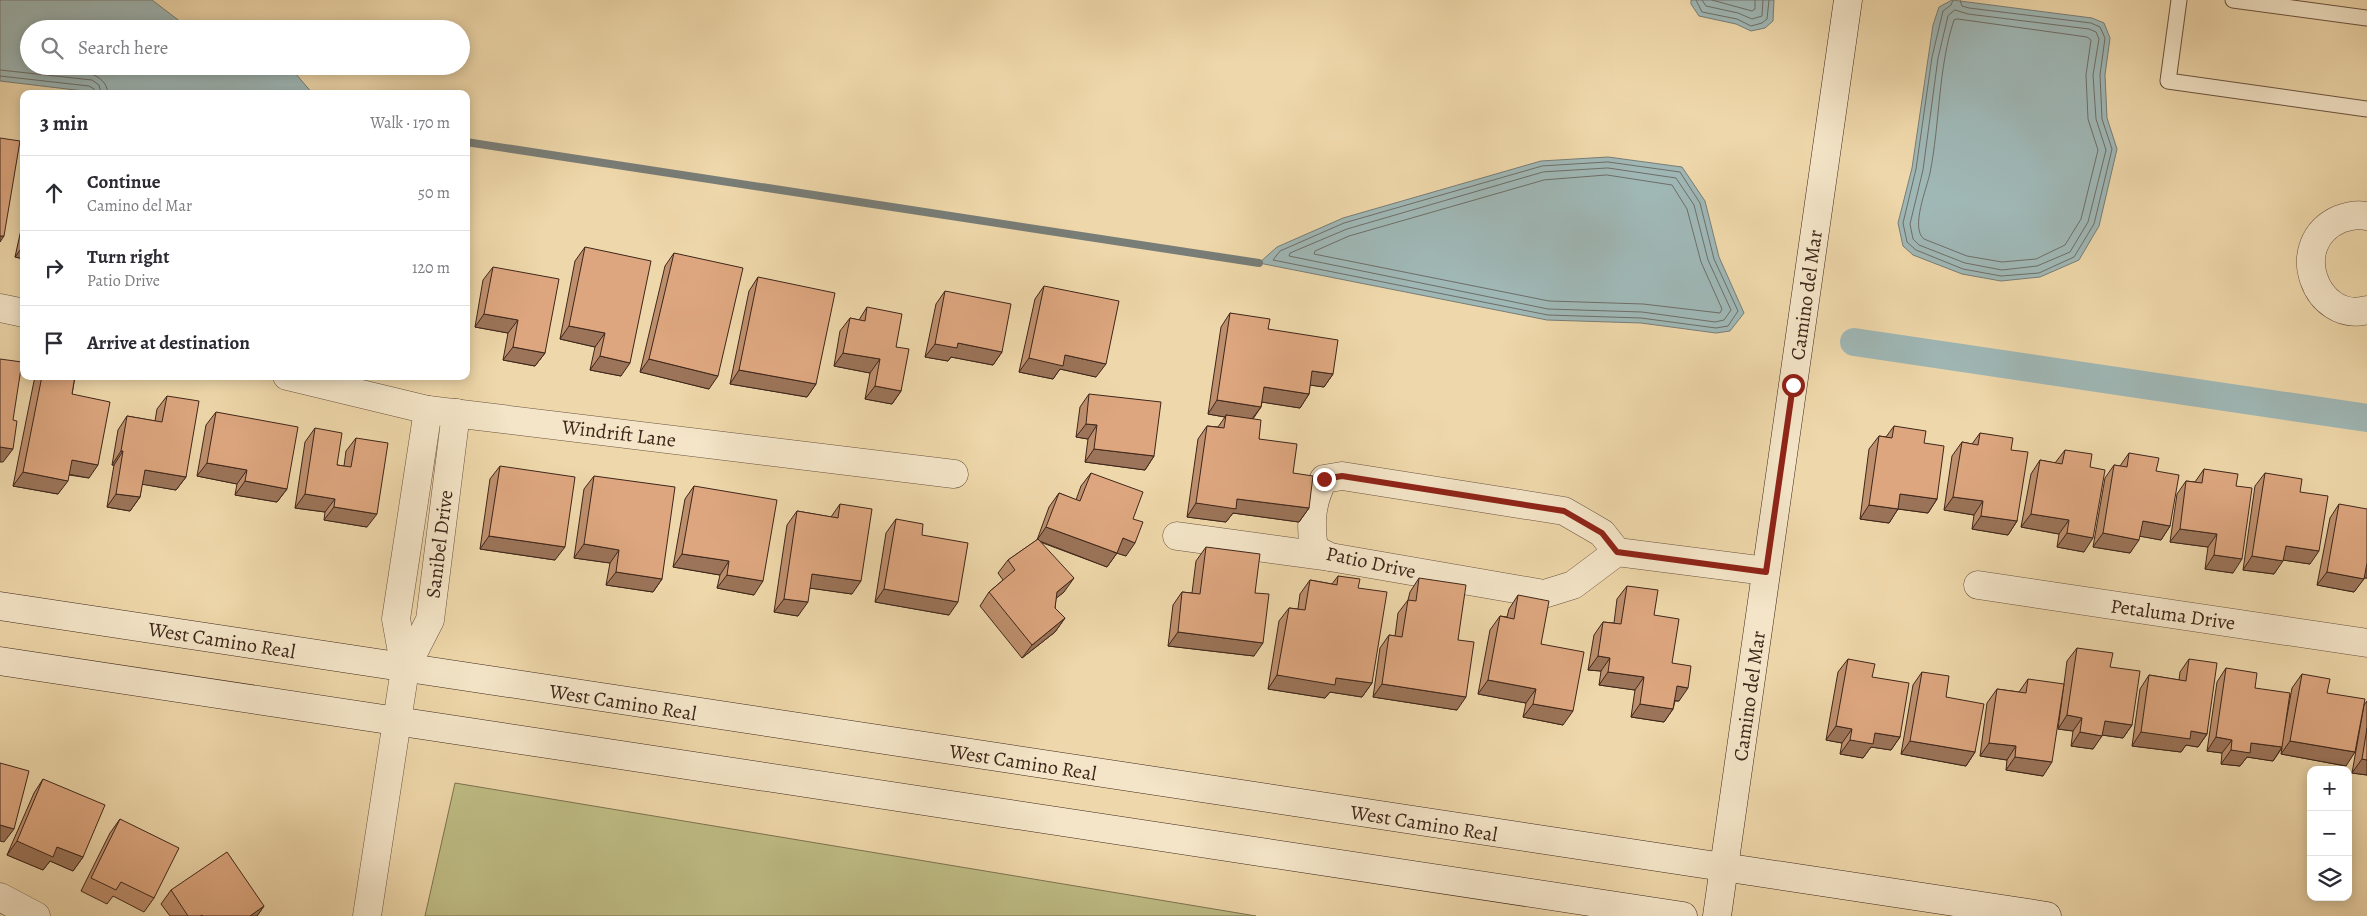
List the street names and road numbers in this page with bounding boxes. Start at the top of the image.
street label: Camino del Mar [1784,228,1829,362]
street label: Windrift Lane [559,413,678,454]
street label: Sanibel Drive [419,488,460,600]
street label: Patio Drive [1324,540,1418,585]
street label: Petaluma Drive [2109,592,2237,637]
street label: West Camino Real [145,615,297,665]
street label: Camino del Mar [1727,629,1772,763]
street label: West Camino Real [546,677,698,727]
street label: West Camino Real [946,737,1098,787]
street label: West Camino Real [1347,798,1499,848]

